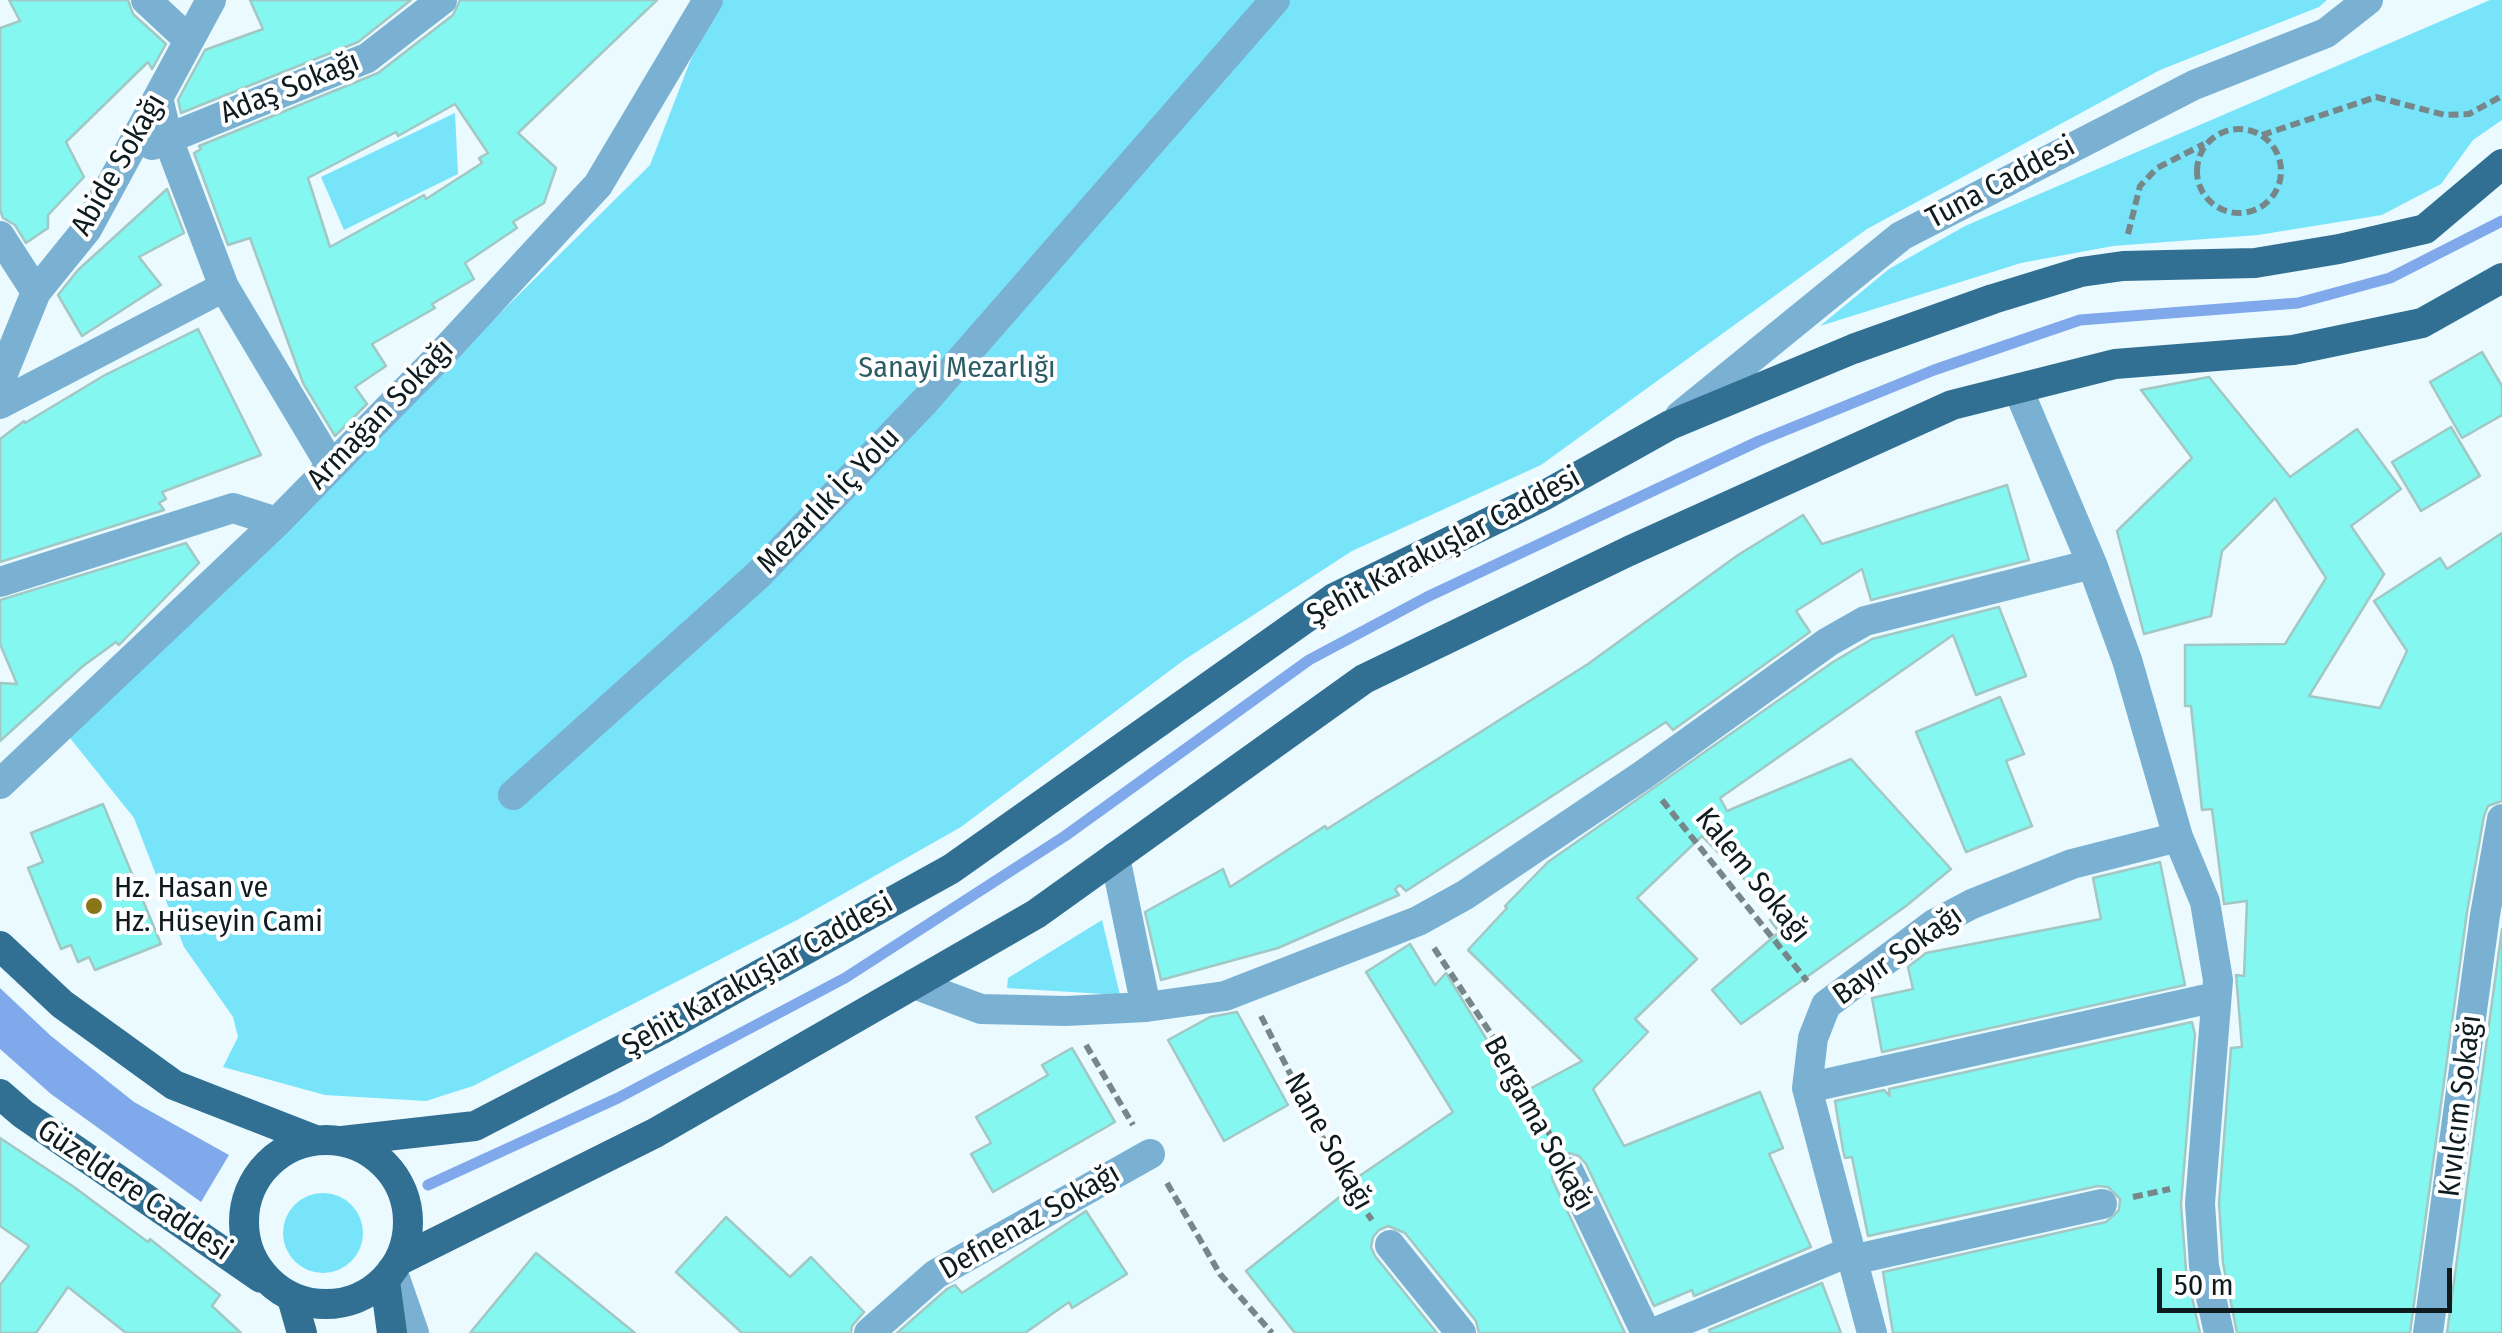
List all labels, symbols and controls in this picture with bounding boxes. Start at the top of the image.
street label: Adaş Sokağı [215,44,365,132]
street label: Abide Sokağı [64,88,174,242]
street label: Tuna Caddesi [1921,129,2081,237]
street label: Armağan Sokağı [300,332,462,498]
park label: Sanayi Mezarlığı [858,351,1056,387]
street label: Mezarlık İç Yolu [750,420,908,582]
street label: Şehit Karakuşlar Caddesi [1301,460,1587,634]
street label: Kalem Sokağı [1687,801,1817,951]
place label: Hz. Hasan ve Hz. Hüseyin Cami [114,871,323,942]
street label: Şehit Karakuşlar Caddesi [616,886,900,1064]
marker: Hz. Hasan ve Hz. Hüseyin Cami [83,895,105,917]
street label: Bayır Sokağı [1826,898,1970,1014]
street label: Kıvılcım Sokağı [2432,1013,2490,1199]
street label: Bergama Sokağı [1475,1030,1601,1218]
street label: Nane Sokağı [1276,1067,1380,1217]
street label: Güzeldere Caddesi [30,1113,238,1269]
street label: Defnenaz Sokağı [934,1156,1126,1288]
scale bar [2162,1248,2457,1310]
text: 50 m [2174,1267,2234,1303]

